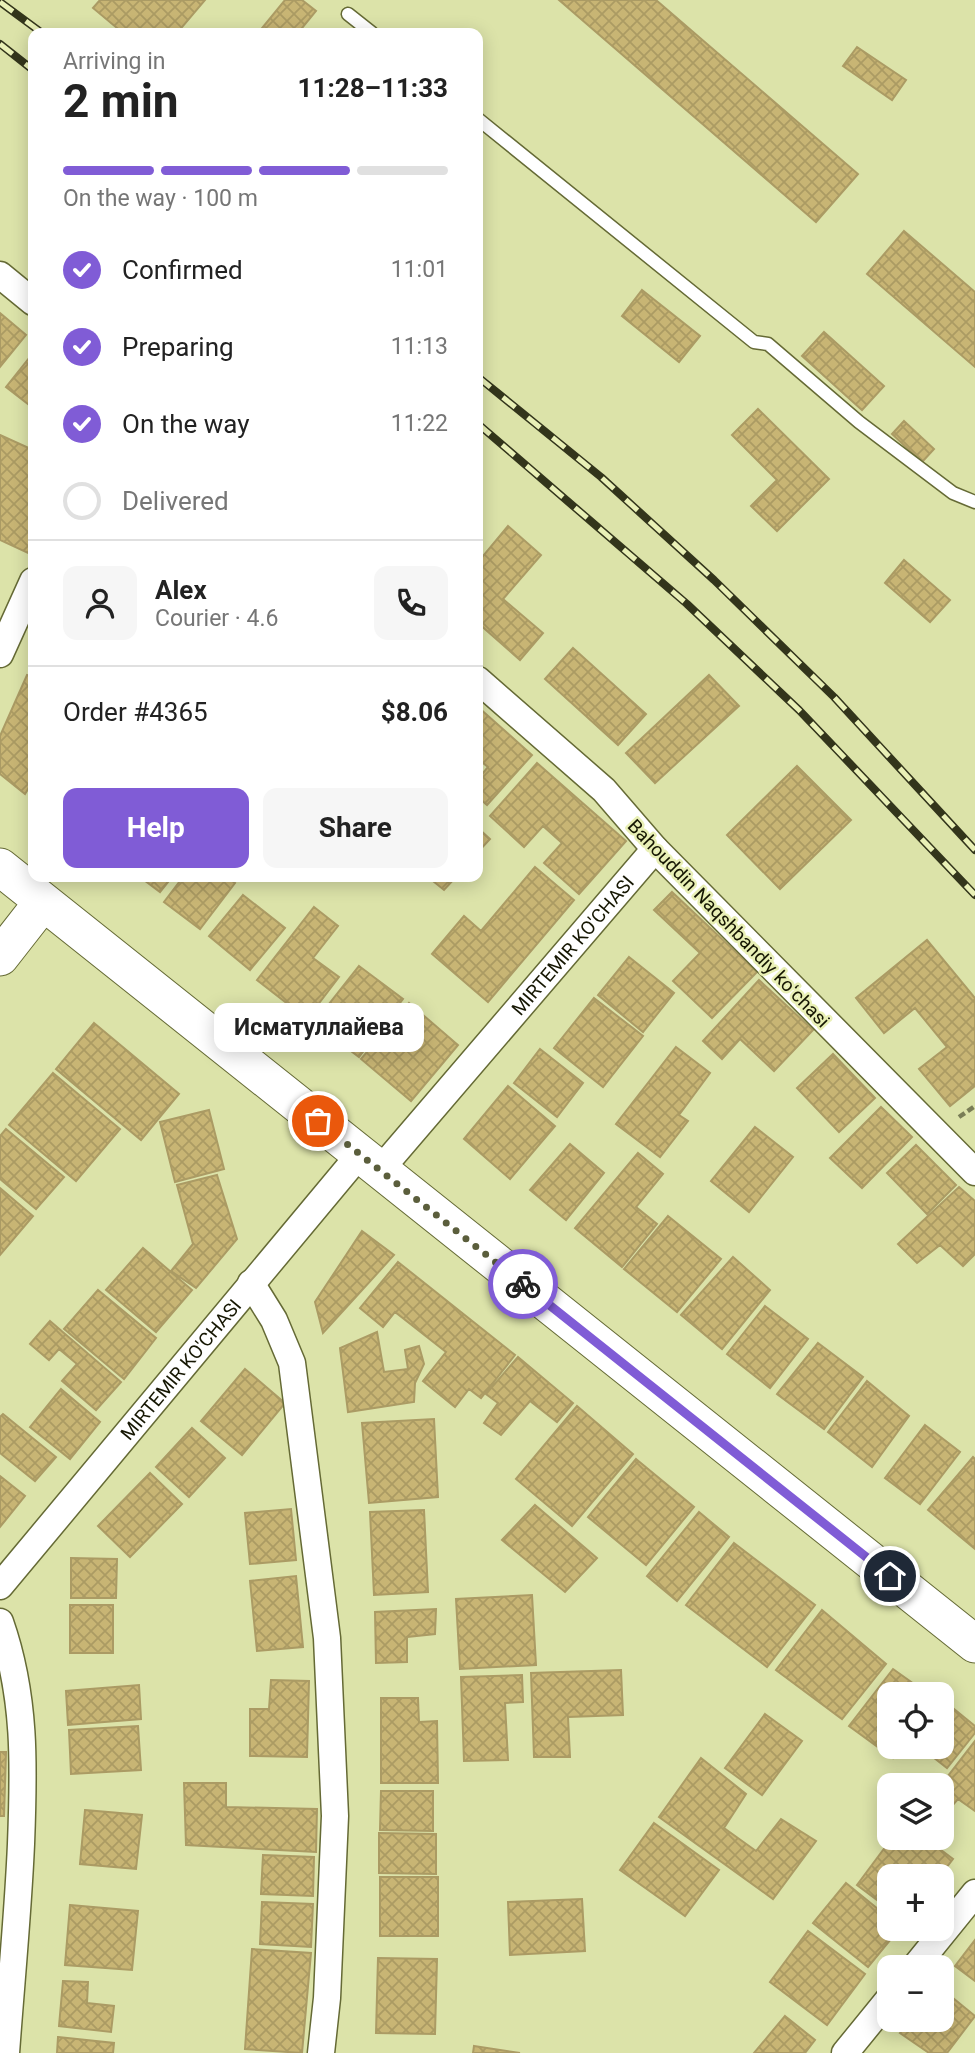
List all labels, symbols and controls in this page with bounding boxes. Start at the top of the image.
text: Arriving in [63,48,166,75]
text: 11:28–11:33 [298,73,448,103]
text: 2 min [63,74,179,128]
text: On the way · 100 m [63,185,258,212]
icon: check [63,251,101,289]
text: Confirmed [122,255,243,285]
text: 11:01 [391,256,448,283]
icon: check [63,328,101,366]
text: Preparing [122,332,234,362]
text: 11:13 [391,333,448,360]
icon: check [63,405,101,443]
text: On the way [122,409,250,439]
text: 11:22 [391,410,448,437]
text: Delivered [122,486,229,516]
button: person [63,566,137,640]
button: phone [374,566,448,640]
text: Alex [155,575,207,605]
text: Courier · 4.6 [155,605,278,632]
text: Order #4365 [63,697,208,727]
text: $8.06 [381,697,448,727]
button: Help [63,788,249,868]
button: Share [263,788,448,868]
street label: Bahouddin Naqshbandiy koʻchasi [623,814,834,1032]
street label: MIRTEMIR KO'CHASI [507,871,639,1020]
callout: Исматуллайева [213,1002,423,1051]
text: Исматуллайева [234,1014,404,1041]
pin [288,1091,348,1151]
icon: bag [299,1102,337,1140]
courier [488,1249,558,1319]
icon: bike [504,1265,542,1303]
street label: MIRTEMIR KO'CHASI [116,1295,246,1445]
pin [860,1546,920,1606]
icon: home [871,1557,909,1595]
map controls [877,1682,954,2032]
button: locate [877,1682,954,1759]
button: layers [877,1773,954,1850]
button: + [877,1864,954,1941]
button: − [877,1955,954,2032]

